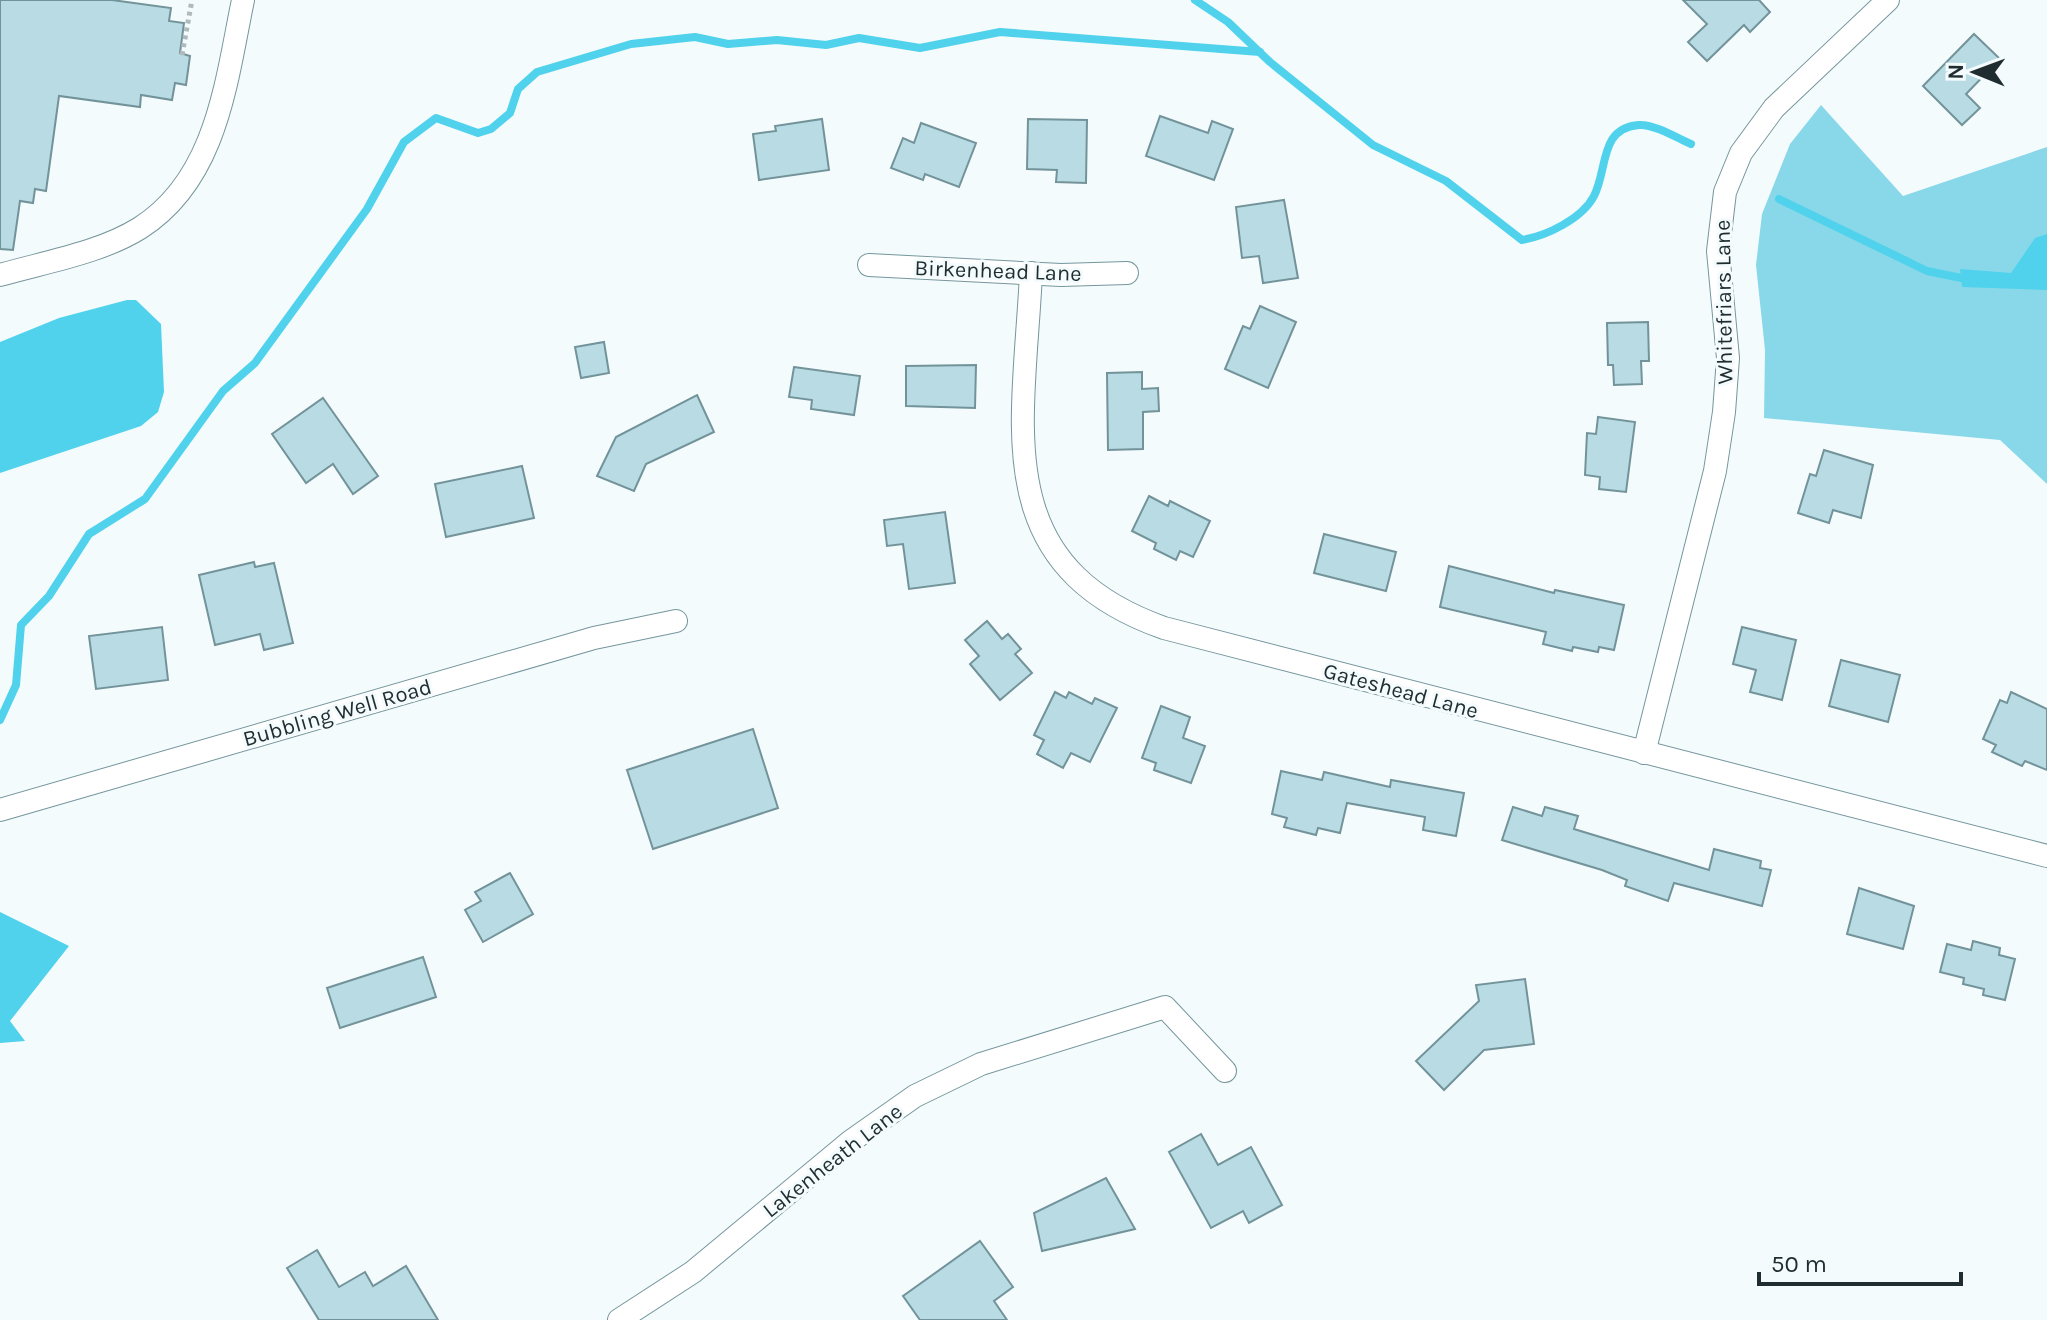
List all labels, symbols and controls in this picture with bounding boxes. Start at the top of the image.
north arrow [1935,32,2015,112]
text: N [1943,64,1969,80]
street label: Whitefriars Lane [1710,219,1738,385]
street label: Birkenhead Lane [914,255,1082,287]
street label: Gateshead Lane [1320,658,1481,724]
street label: Bubbling Well Road [240,674,435,752]
street label: Lakenheath Lane [758,1098,908,1223]
scale bar [1759,1236,1961,1286]
text: 50 m [1771,1250,1827,1278]

